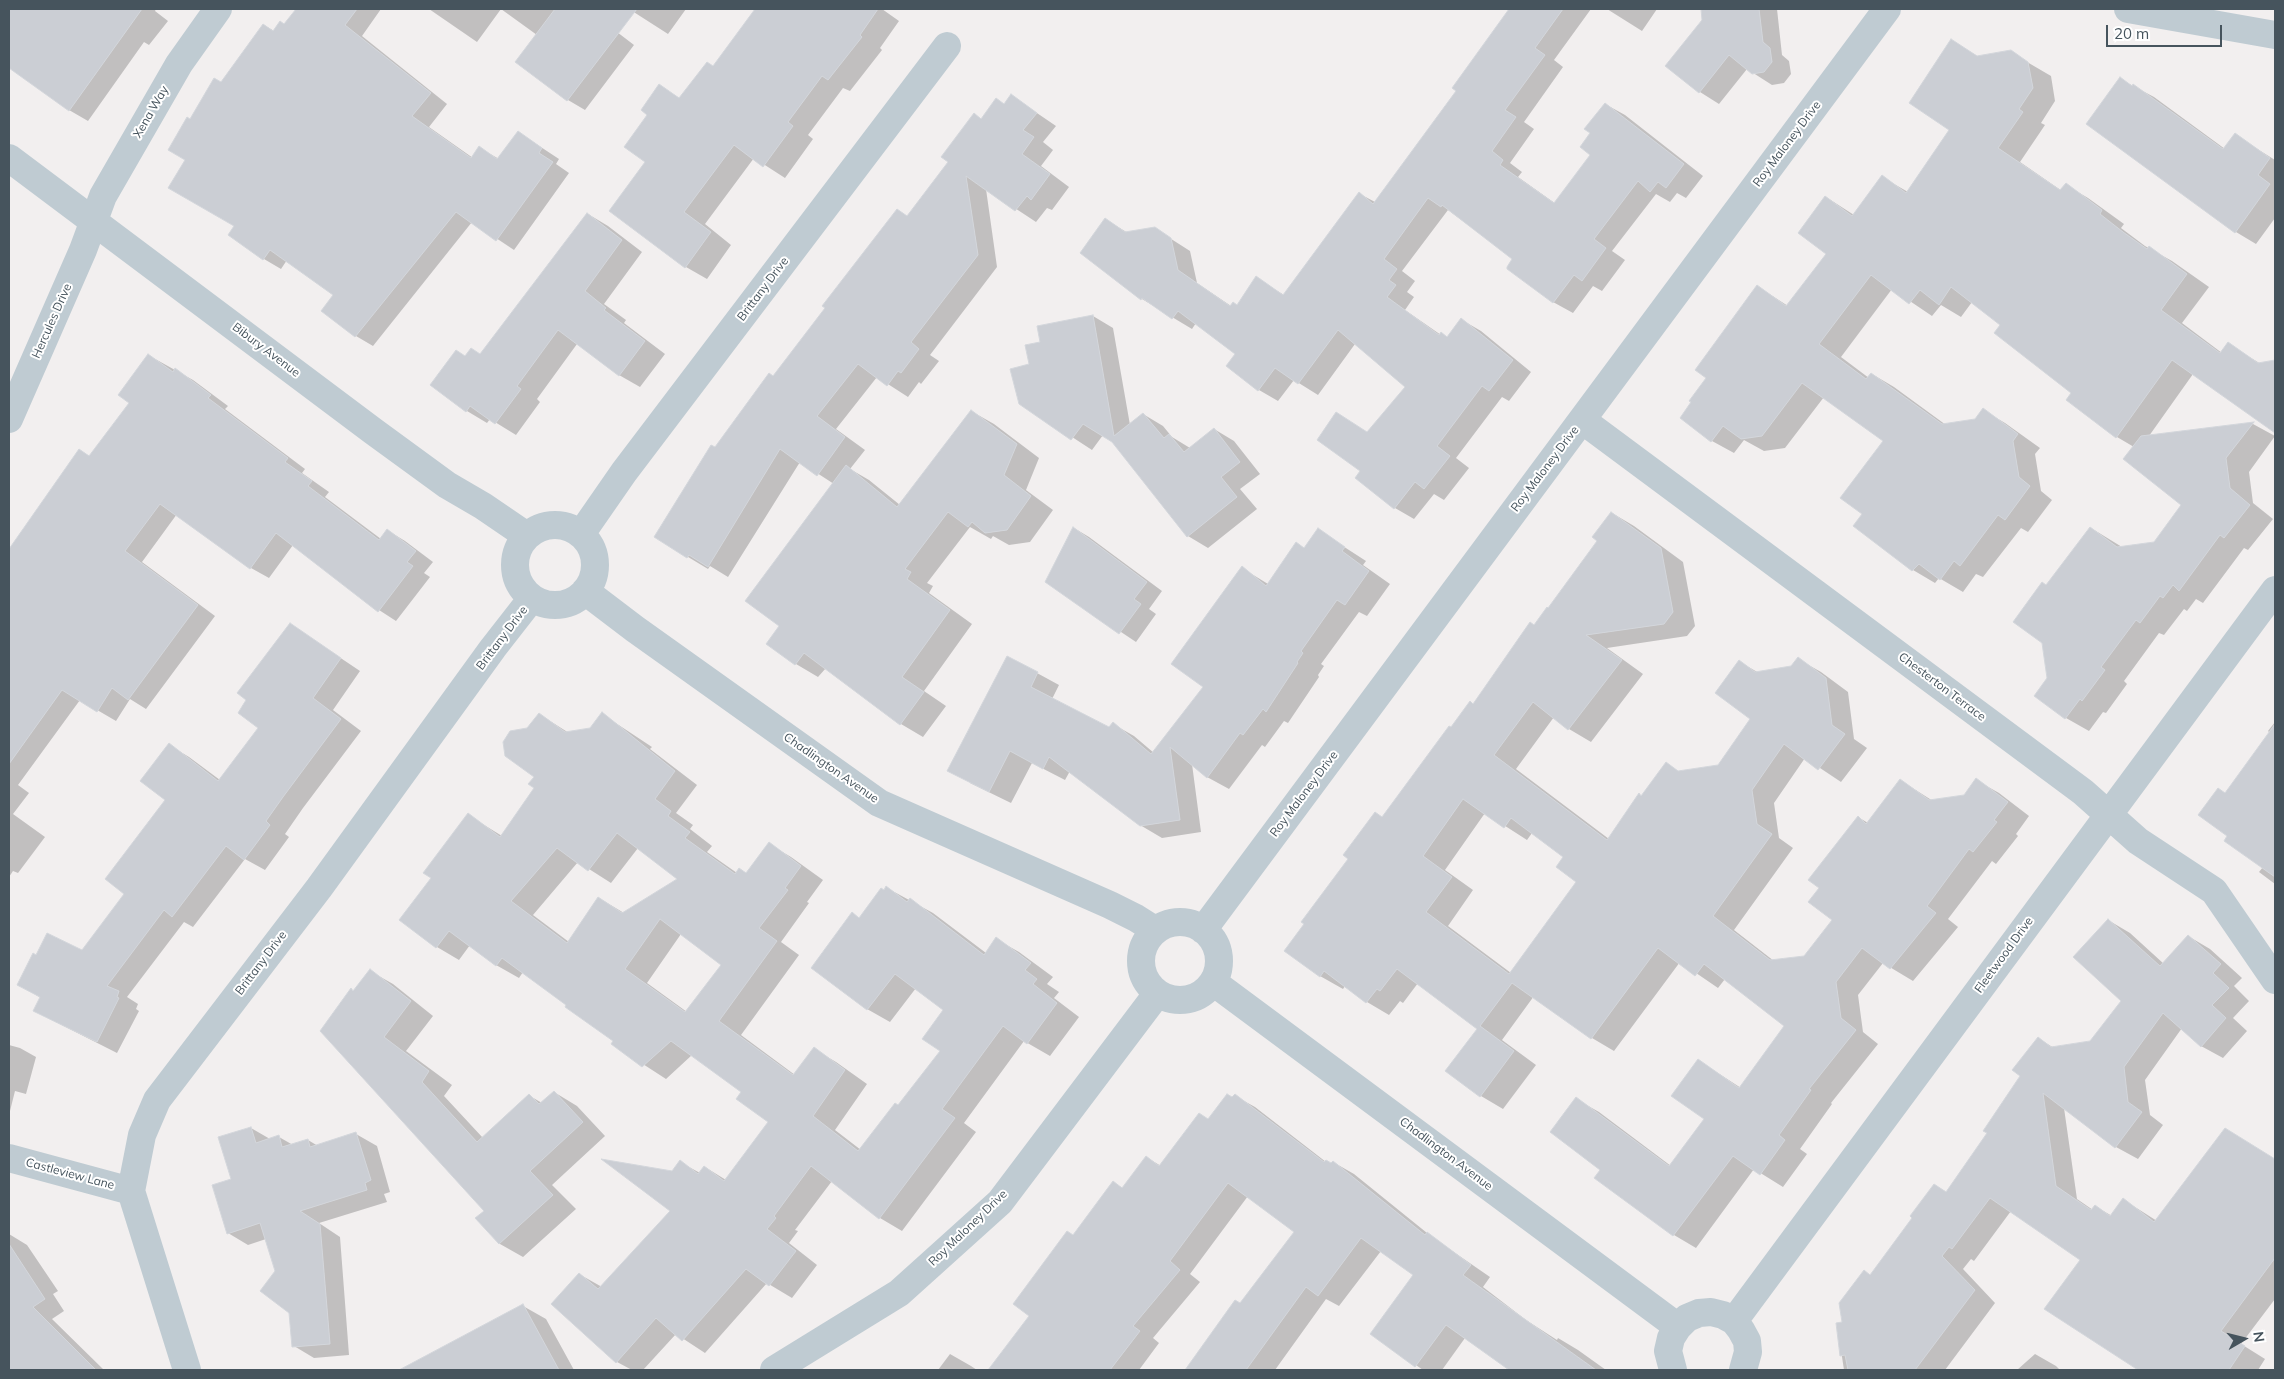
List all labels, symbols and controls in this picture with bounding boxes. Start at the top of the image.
scale bar [2109,15,2225,47]
text: 20 m [2114,24,2149,43]
street label: Xena Way [130,83,172,141]
street label: Roy Maloney Drive [1750,98,1824,190]
street label: Brittany Drive [734,254,792,324]
street label: Hercules Drive [29,281,75,361]
street label: Bibury Avenue [229,320,303,380]
street label: Roy Maloney Drive [1508,423,1582,515]
street label: Brittany Drive [473,603,531,673]
street label: Chesterton Terrace [1896,650,1988,724]
street label: Chadlington Avenue [781,730,881,806]
street label: Roy Maloney Drive [1267,748,1341,840]
street label: Fleetwood Drive [1972,914,2036,996]
street label: Brittany Drive [232,928,290,998]
street label: Chadlington Avenue [1397,1114,1495,1194]
street label: Castleview Lane [24,1155,116,1193]
street label: Roy Maloney Drive [926,1187,1010,1269]
north arrow [2219,1314,2269,1364]
text: N [2249,1330,2269,1343]

